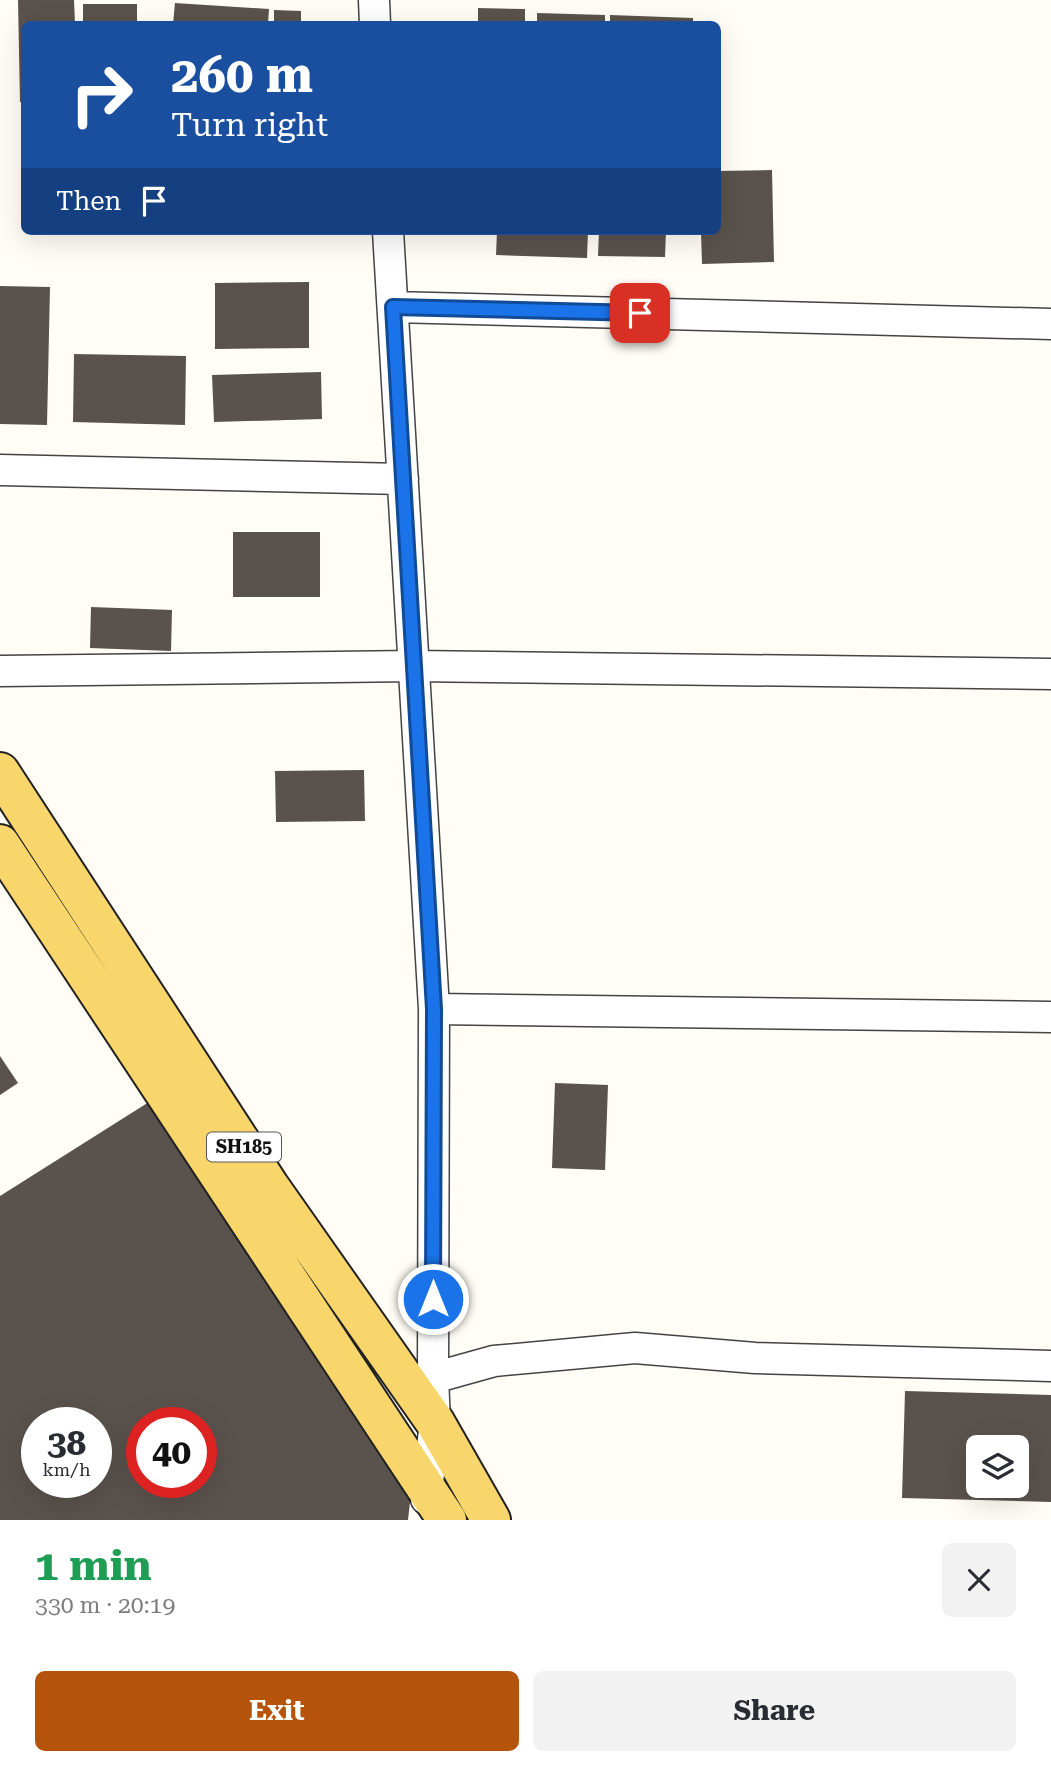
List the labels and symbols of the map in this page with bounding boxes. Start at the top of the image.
pin [610,283,670,343]
road number: SH185 [207,1132,281,1162]
position arrow [396,1262,470,1336]
speed limit sign: 40 [126,1407,217,1498]

